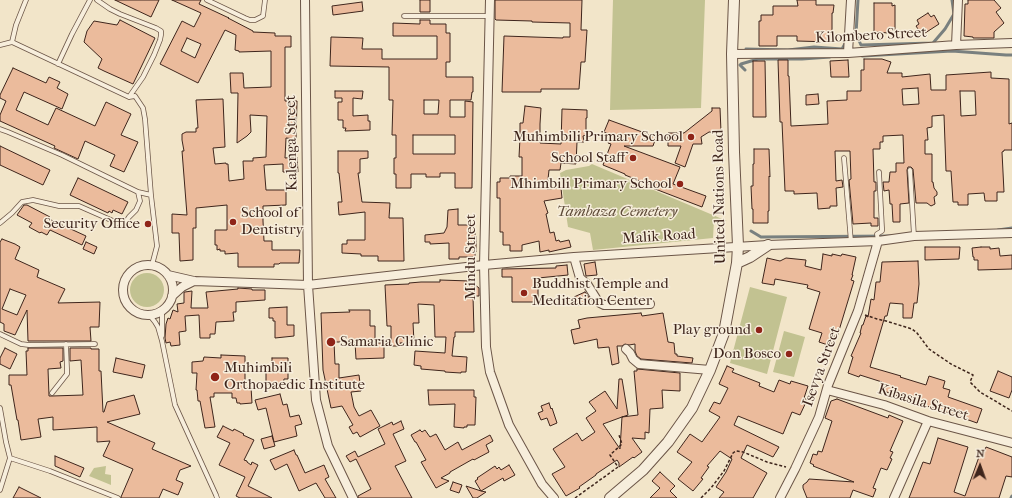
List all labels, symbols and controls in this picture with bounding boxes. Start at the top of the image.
street label: Kilombero Street [815,24,927,48]
street label: Kalenga Street [282,95,302,191]
place label: Muhimbili Primary School [513,128,683,146]
street label: United Nations Road [710,129,730,265]
marker: Muhimbili Primary School [686,132,696,142]
place label: School Staff [551,149,625,167]
marker: School Staff [628,153,638,163]
place label: Mhimbili Primary School [510,175,672,193]
marker: Mhimbili Primary School [675,179,685,189]
park label: Tambaza Cemetery [557,203,677,221]
place label: School of Dentistry [241,204,304,239]
street label: Mindu Street [462,214,480,300]
place label: Security Office [43,215,140,233]
marker: School of Dentistry [228,217,238,227]
marker: Security Office [143,219,153,229]
street label: Malik Road [622,225,696,249]
place label: Buddhist Temple and Meditation Center [532,275,669,310]
marker: Buddhist Temple and Meditation Center [519,288,529,298]
place label: Play ground [673,321,751,339]
marker: Play ground [754,325,764,335]
street label: Isevya Street [799,325,845,409]
place label: Samaria Clinic [340,333,433,351]
marker: Samaria Clinic [325,336,337,348]
place label: Don Bosco [713,345,781,363]
marker: Don Bosco [784,349,794,359]
place label: Muhimbili Orthopaedic Institute [224,359,365,394]
marker: Muhimbili Orthopaedic Institute [209,371,221,383]
street label: Kibasila Street [875,381,971,425]
north arrow [960,446,1000,486]
text: N [976,447,985,460]

